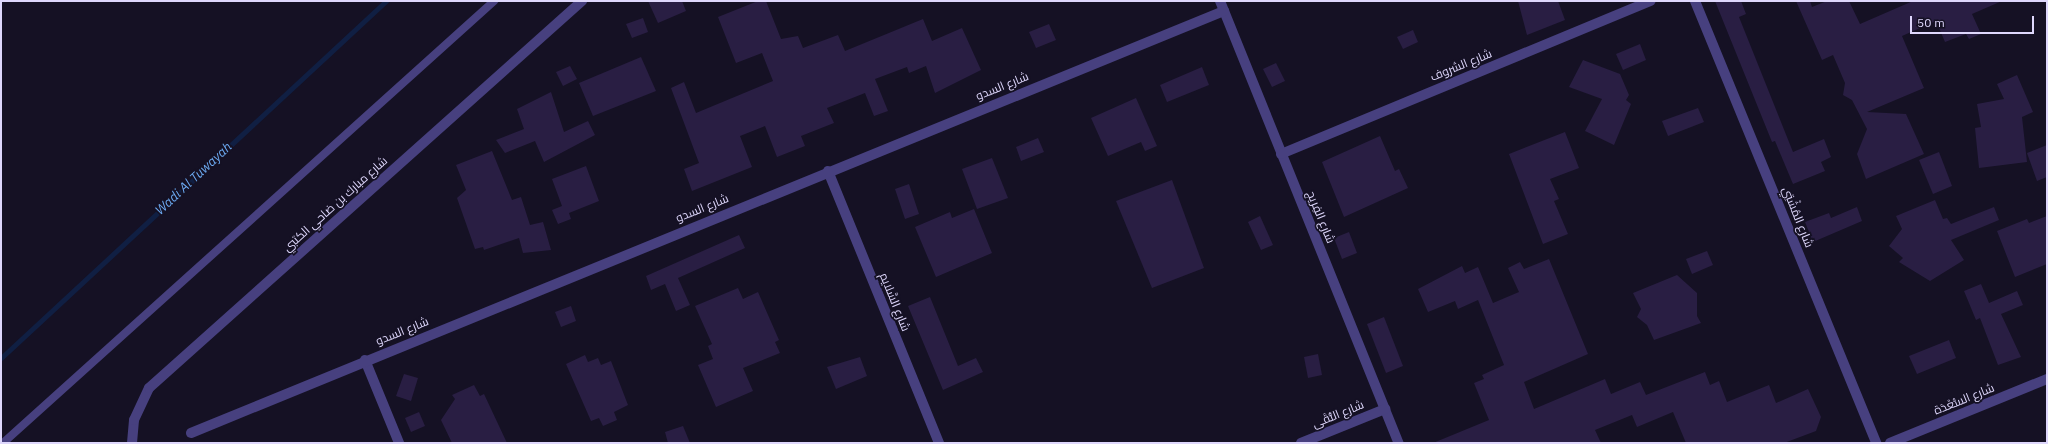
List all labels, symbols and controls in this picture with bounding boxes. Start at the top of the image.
scale bar [1912,8,2036,34]
text: 50 m [1917,15,1945,30]
street label: شارع الشروف [1428,46,1494,84]
street label: شارع السدو [973,69,1031,103]
water label: Wadi Al Tuwayah [152,139,236,219]
street label: شارع مبارك بن ضاحي الكتبي [280,153,390,255]
street label: شارع المُشْتِي [1779,184,1817,250]
street label: شارع الفِريج [1304,189,1338,245]
street label: شارع السدو [673,191,731,225]
street label: شارع السَّلايم [877,271,913,333]
street label: شارع السدو [373,314,431,348]
street label: شارع السُّعْدَة [1932,380,1996,418]
street label: شارع التُّقَى [1310,397,1366,431]

